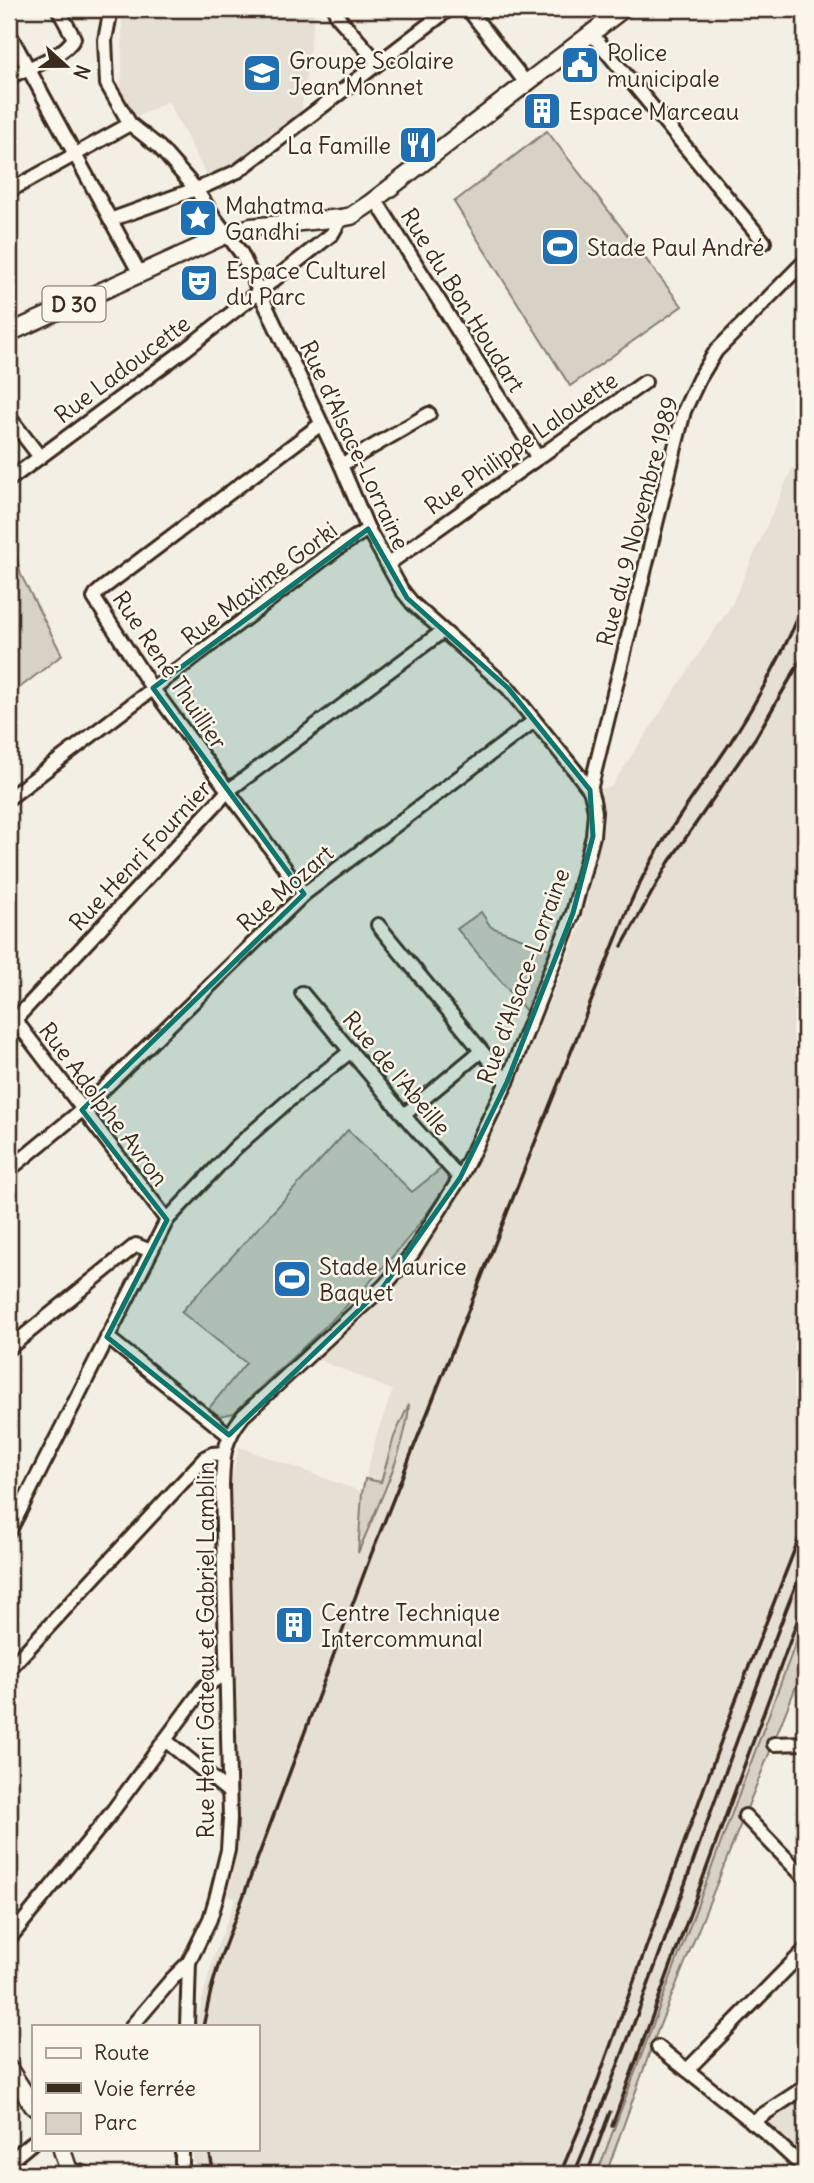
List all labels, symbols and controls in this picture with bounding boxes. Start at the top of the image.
north arrow [32,32,102,102]
place label: Police municipale [607,38,720,93]
public building icon: Police municipale [559,44,601,86]
place label: Groupe Scolaire Jean Monnet [289,46,454,101]
school or university icon: Groupe Scolaire Jean Monnet [241,52,283,94]
text: N [68,62,95,83]
building icon: Espace Marceau [521,90,563,132]
place label: Espace Marceau [569,97,739,126]
restaurant icon: La Famille [397,124,439,166]
place label: La Famille [287,131,391,160]
place label: Mahatma Gandhi [225,191,324,246]
place icon: Mahatma Gandhi [177,197,219,239]
street label: Rue du Bon Houdart [395,203,531,398]
sports icon: Stade Paul André [539,226,581,268]
place label: Stade Paul André [587,233,765,262]
place label: Espace Culturel du Parc [226,256,386,311]
theatre icon: Espace Culturel du Parc [178,262,220,304]
road number: D 30 [42,286,106,322]
street label: Rue Ladoucette [49,309,195,429]
street label: Rue d'Alsace-Lorraine [294,336,416,554]
street label: Rue Philippe Lalouette [419,365,623,521]
street label: Rue du 9 Novembre 1989 [590,393,684,649]
street label: Rue Maxime Gorki [175,515,343,651]
street label: Rue René Thuillier [106,585,234,755]
street label: Rue Henri Fournier [63,773,218,936]
street label: Rue Mozart [231,838,339,938]
street label: Rue d'Alsace-Lorraine [470,864,576,1088]
street label: Rue de l'Abeille [337,1005,457,1141]
street label: Rue Adolphe Avron [33,1016,175,1192]
place label: Stade Maurice Baquet [319,1252,467,1307]
sports icon: Stade Maurice Baquet [271,1258,313,1300]
street label: Rue Henri Gateau et Gabriel Lamblin [191,1462,220,1838]
place label: Centre Technique Intercommunal [321,1598,500,1653]
building icon: Centre Technique Intercommunal [273,1604,315,1646]
legend [32,2025,259,2152]
text: Route [94,2039,149,2066]
text: Voie ferrée [94,2075,196,2102]
text: Parc [94,2109,137,2136]

